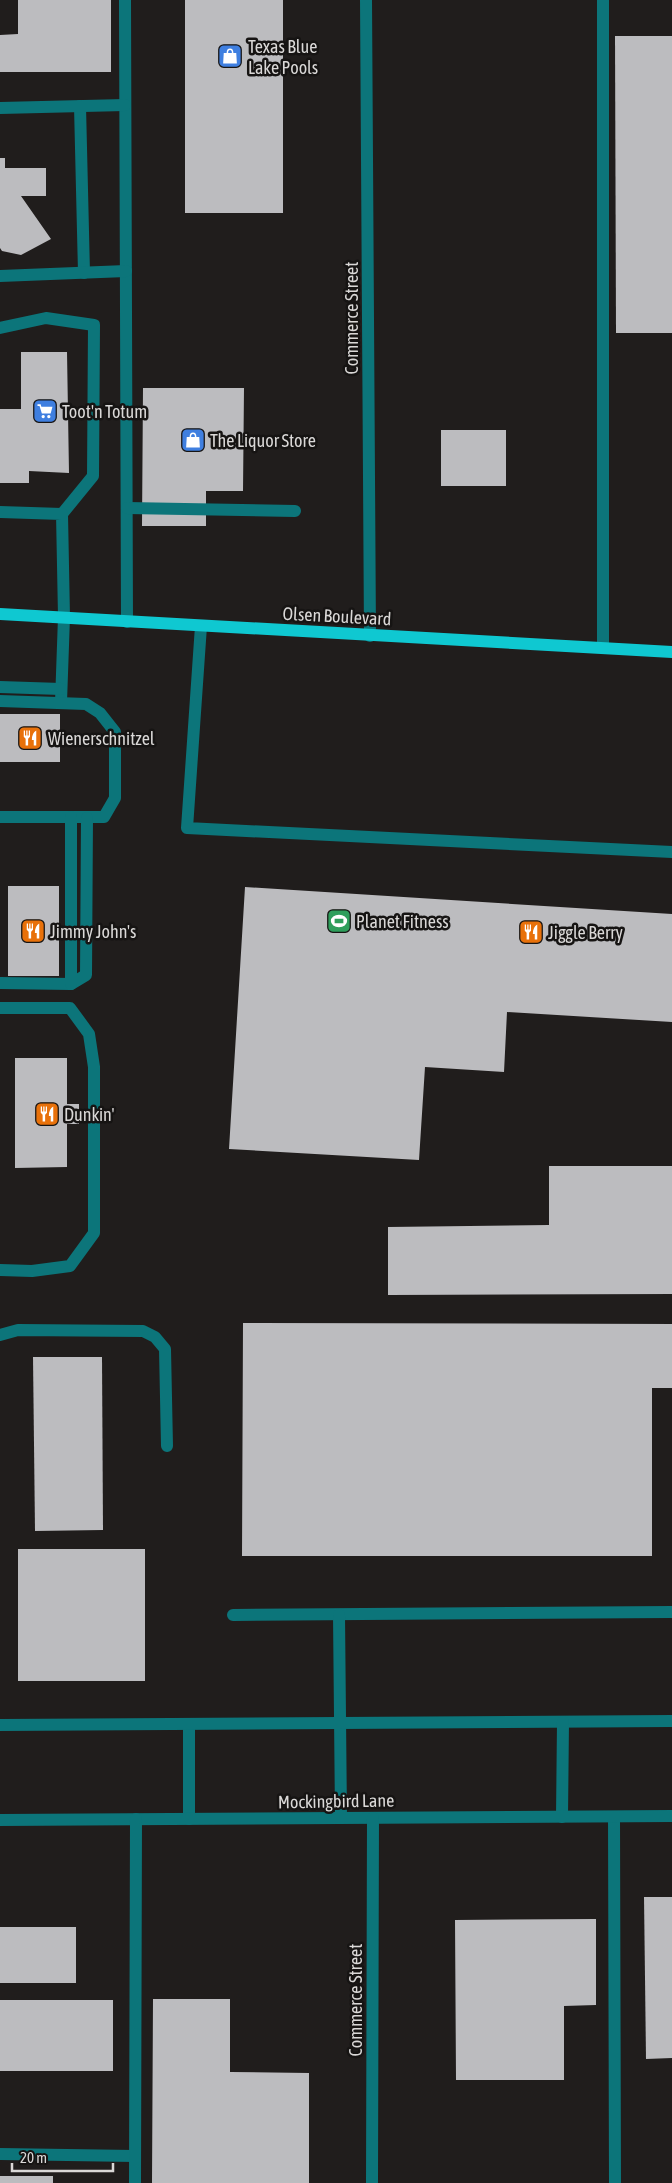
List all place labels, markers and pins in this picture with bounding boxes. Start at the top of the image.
place label: Texas Blue Lake Pools [248,36,318,78]
shop icon: Texas Blue Lake Pools [217,43,243,69]
supermarket icon: Toot'n Totum [32,398,58,424]
place label: Toot'n Totum [62,401,147,422]
shop icon: The Liquor Store [180,427,206,453]
place label: The Liquor Store [210,430,316,451]
restaurant icon: Wienerschnitzel [17,725,43,751]
place label: Wienerschnitzel [48,728,155,749]
sports icon: Planet Fitness [326,908,352,934]
place label: Planet Fitness [356,911,449,932]
restaurant icon: Jimmy John's [20,918,46,944]
restaurant icon: Jiggle Berry [518,919,544,945]
place label: Jimmy John's [50,921,136,942]
place label: Jiggle Berry [548,922,623,943]
restaurant icon: Dunkin' [34,1101,60,1127]
place label: Dunkin' [64,1104,114,1125]

